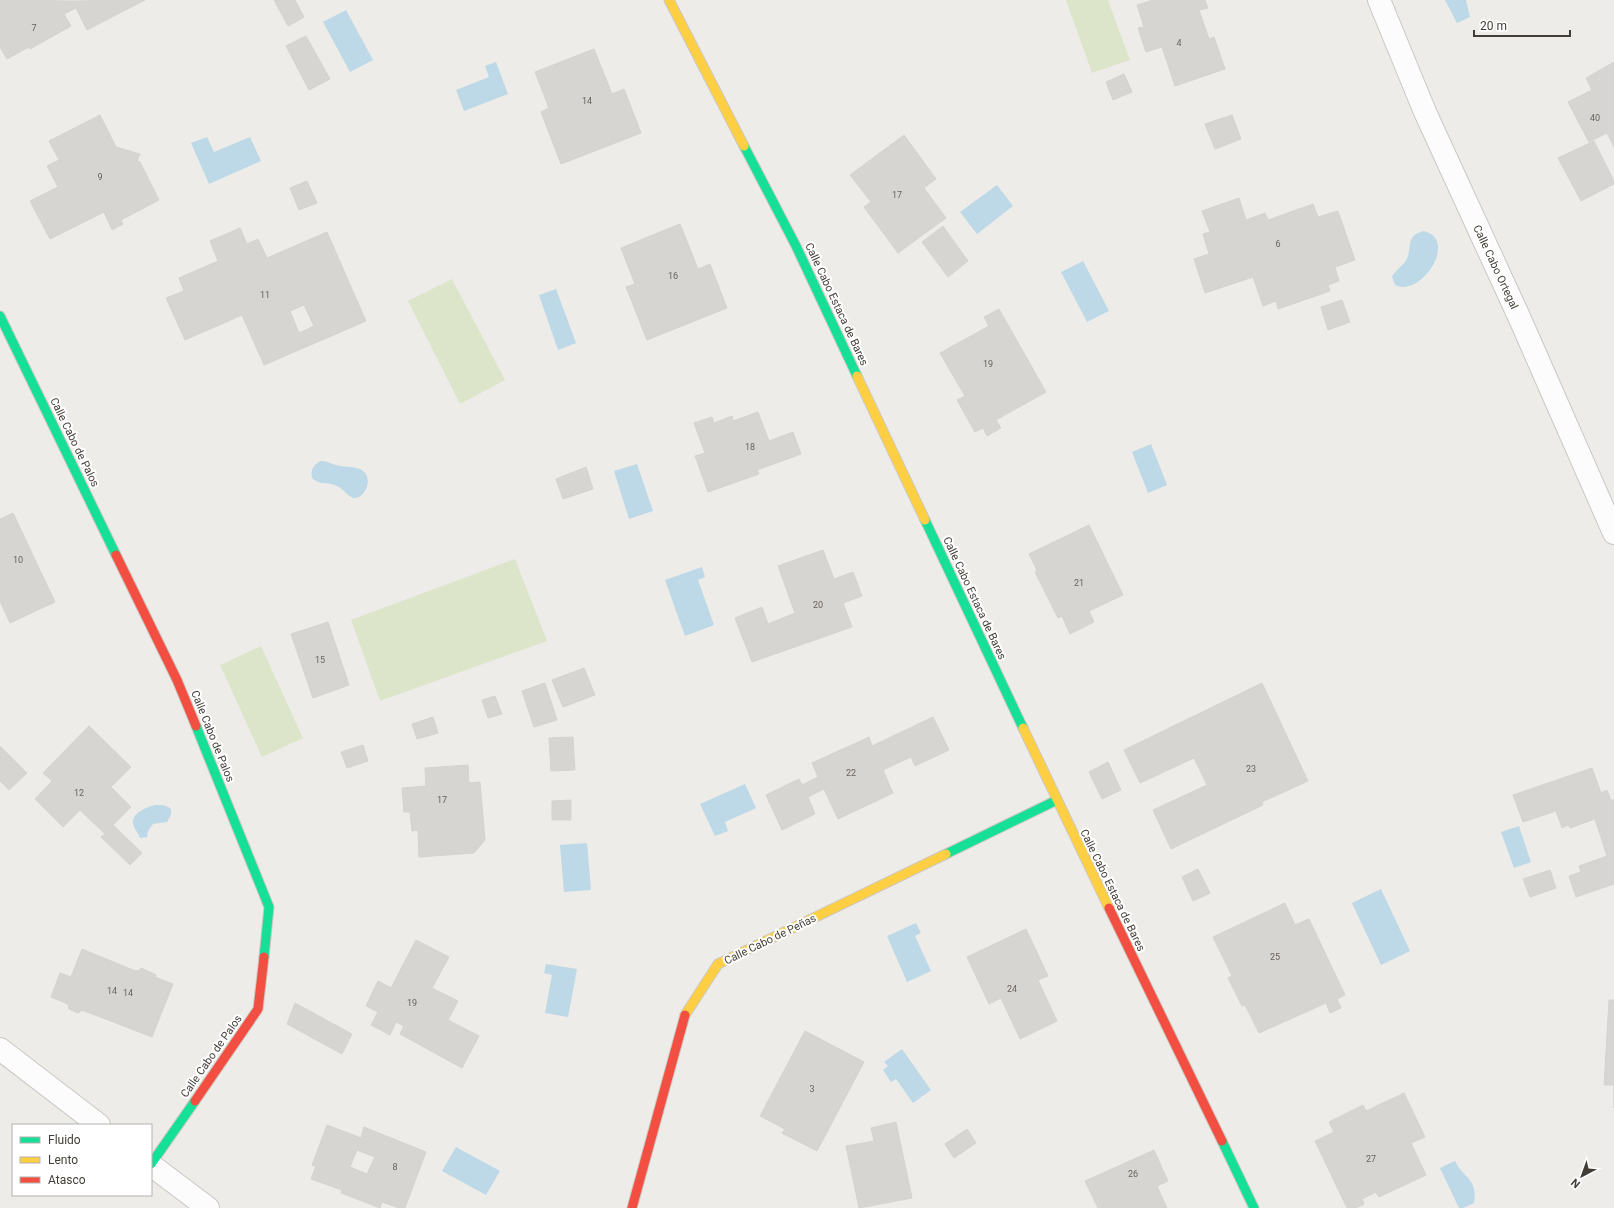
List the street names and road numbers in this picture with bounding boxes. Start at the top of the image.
street label: Calle Cabo Ortegal [1470,223,1521,311]
street label: Calle Cabo Estaca de Bares [802,241,871,368]
street label: Calle Cabo de Palos [47,395,102,489]
street label: Calle Cabo Estaca de Bares [940,535,1009,662]
street label: Calle Cabo de Palos [188,688,237,784]
street label: Calle Cabo Estaca de Bares [1077,827,1148,954]
street label: Calle Cabo de Peñas [722,911,819,967]
street label: Calle Cabo de Palos [178,1012,245,1100]

